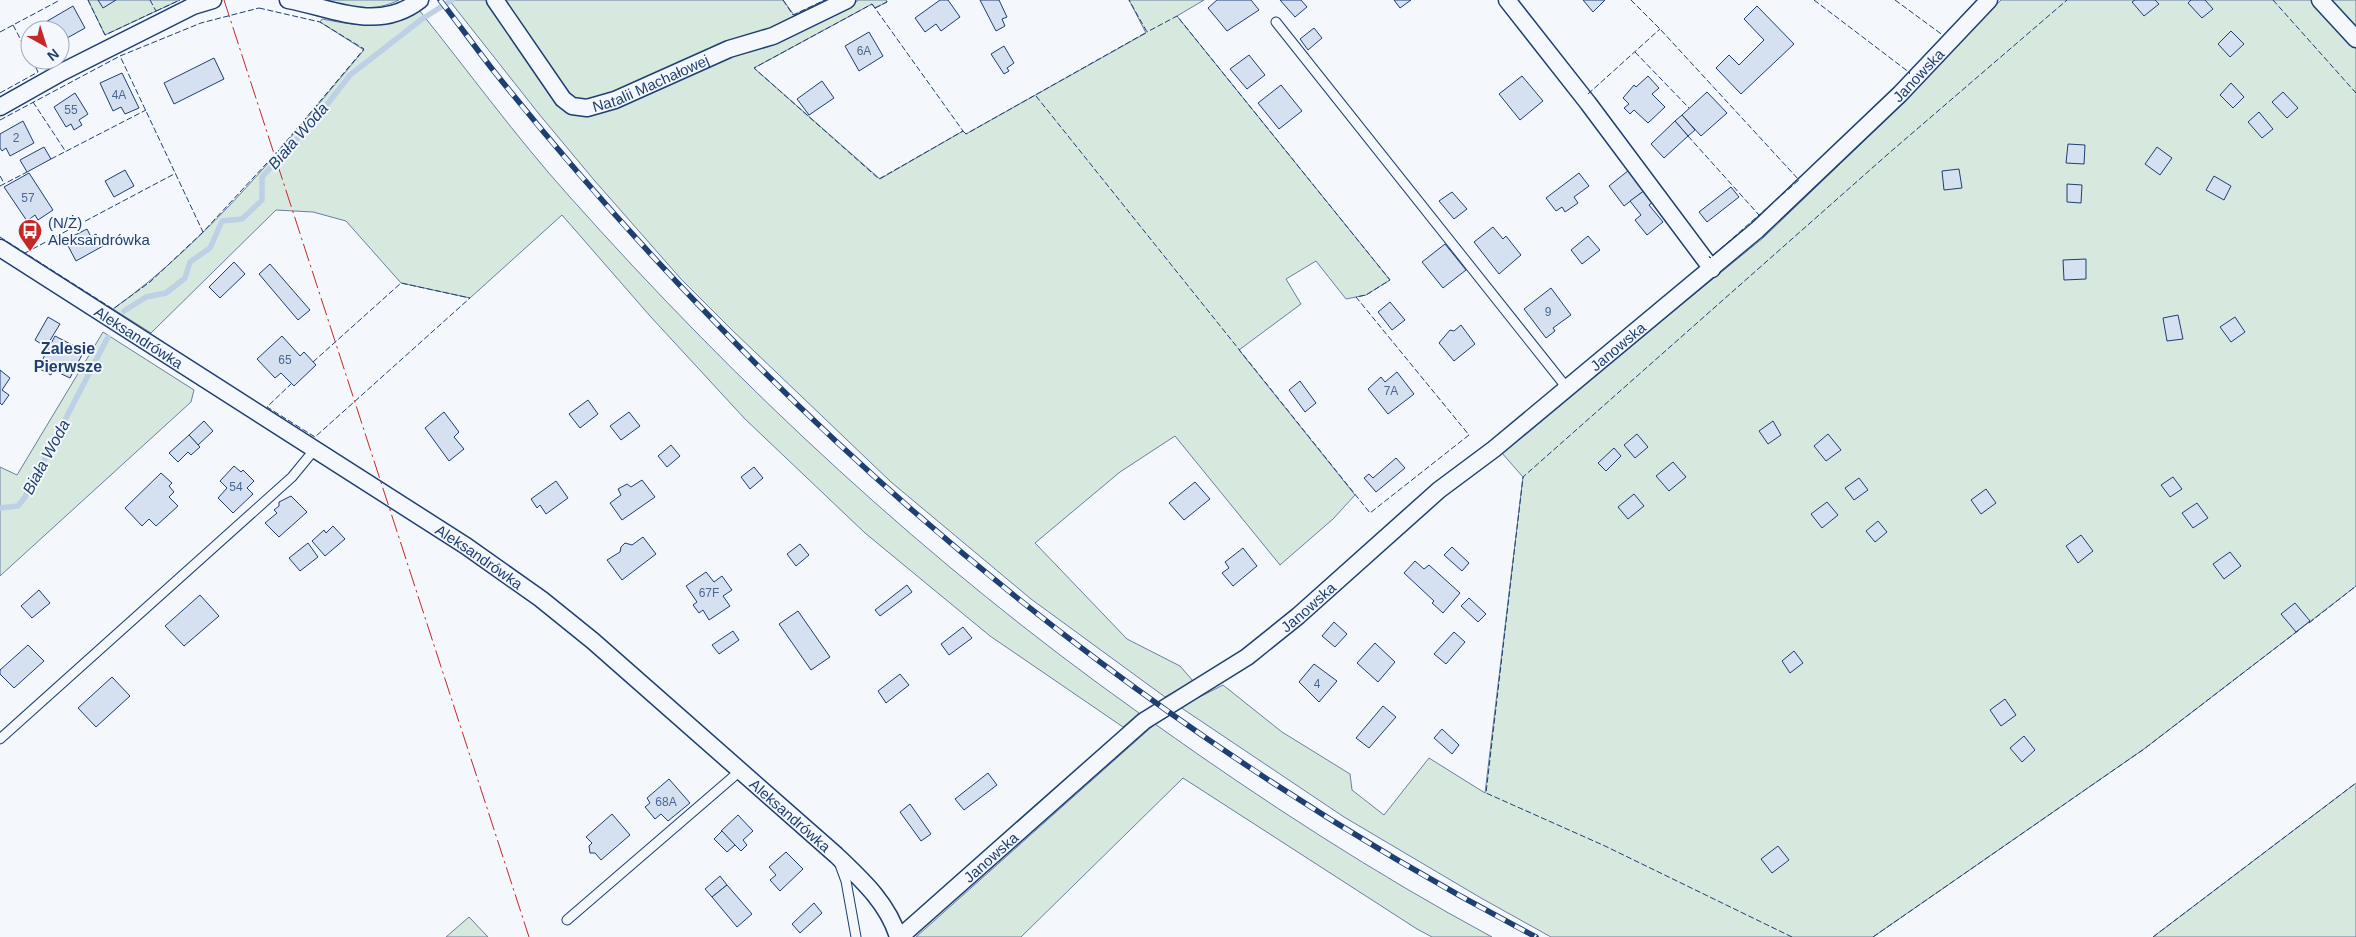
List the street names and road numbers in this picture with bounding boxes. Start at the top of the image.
street label: Janowska [1889,44,1948,105]
street label: Natalii Machałowej [590,51,711,115]
street label: Aleksandrówka [92,302,187,372]
street label: Janowska [1586,318,1649,374]
street label: Aleksandrówka [433,521,527,592]
street label: Janowska [1277,578,1339,635]
street label: Aleksandrówka [747,775,835,855]
street label: Janowska [960,828,1022,885]

